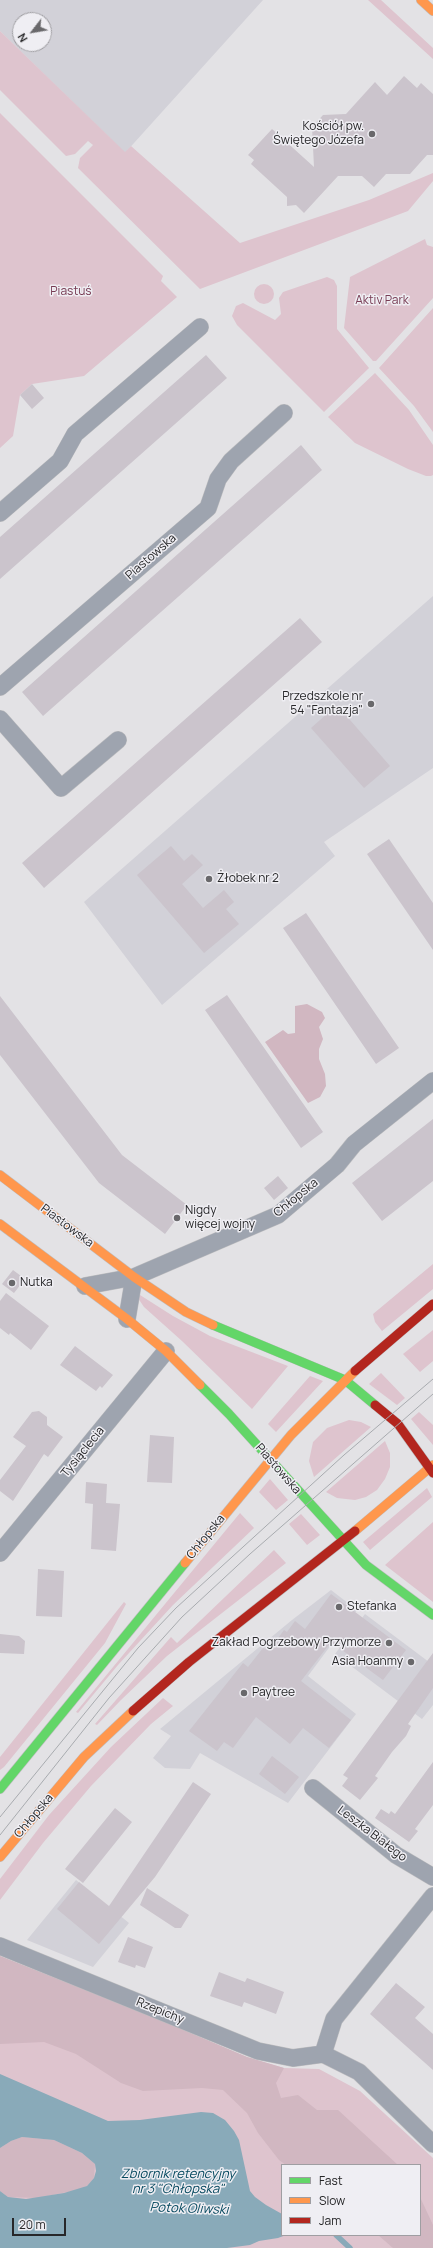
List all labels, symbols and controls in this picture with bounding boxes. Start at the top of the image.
north arrow [12,12,52,52]
text: N [14,31,31,45]
place label: Kościół pw. Świętego Józefa [273,120,364,148]
marker: Kościół pw. Świętego Józefa [367,129,377,139]
park label: Piastuś [50,285,92,299]
park label: Aktiv Park [355,294,409,308]
street label: Piastowska [123,531,179,583]
place label: Przedszkole nr 54 "Fantazja" [282,690,363,718]
marker: Przedszkole nr 54 "Fantazja" [366,699,376,709]
place label: Żłobek nr 2 [217,872,279,886]
marker: Żłobek nr 2 [204,874,214,884]
street label: Chłopska [271,1176,321,1220]
street label: Piastowska [38,1201,96,1251]
place label: Nigdy więcej wojny [185,1204,255,1232]
marker: Nigdy więcej wojny [172,1213,182,1223]
place label: Nutka [20,1276,53,1290]
marker: Nutka [7,1278,17,1288]
street label: Tysiąclecia [58,1424,108,1480]
street label: Piastowska [252,1441,304,1497]
street label: Chłopska [184,1512,228,1562]
place label: Stefanka [347,1600,396,1614]
marker: Stefanka [334,1602,344,1612]
place label: Zakład Pogrzebowy Przymorze [212,1636,381,1650]
marker: Zakład Pogrzebowy Przymorze [384,1638,394,1648]
place label: Asia Hoanmy [332,1655,403,1669]
marker: Asia Hoanmy [406,1657,416,1667]
place label: Paytree [252,1686,295,1700]
marker: Paytree [239,1688,249,1698]
street label: Chłopska [11,1791,57,1841]
street label: Leszka Białego [334,1803,410,1865]
street label: Rzepichy [134,1995,186,2027]
legend [281,2164,421,2236]
water label: Zbiornik retencyjny nr 3 "Chłopska" [121,2166,235,2197]
text: Fast [319,2172,343,2189]
text: Slow [319,2192,345,2209]
water label: Potok Oliwski [149,2200,229,2218]
scale bar [14,2210,68,2236]
text: Jam [319,2212,341,2229]
text: 20 m [19,2216,46,2233]

